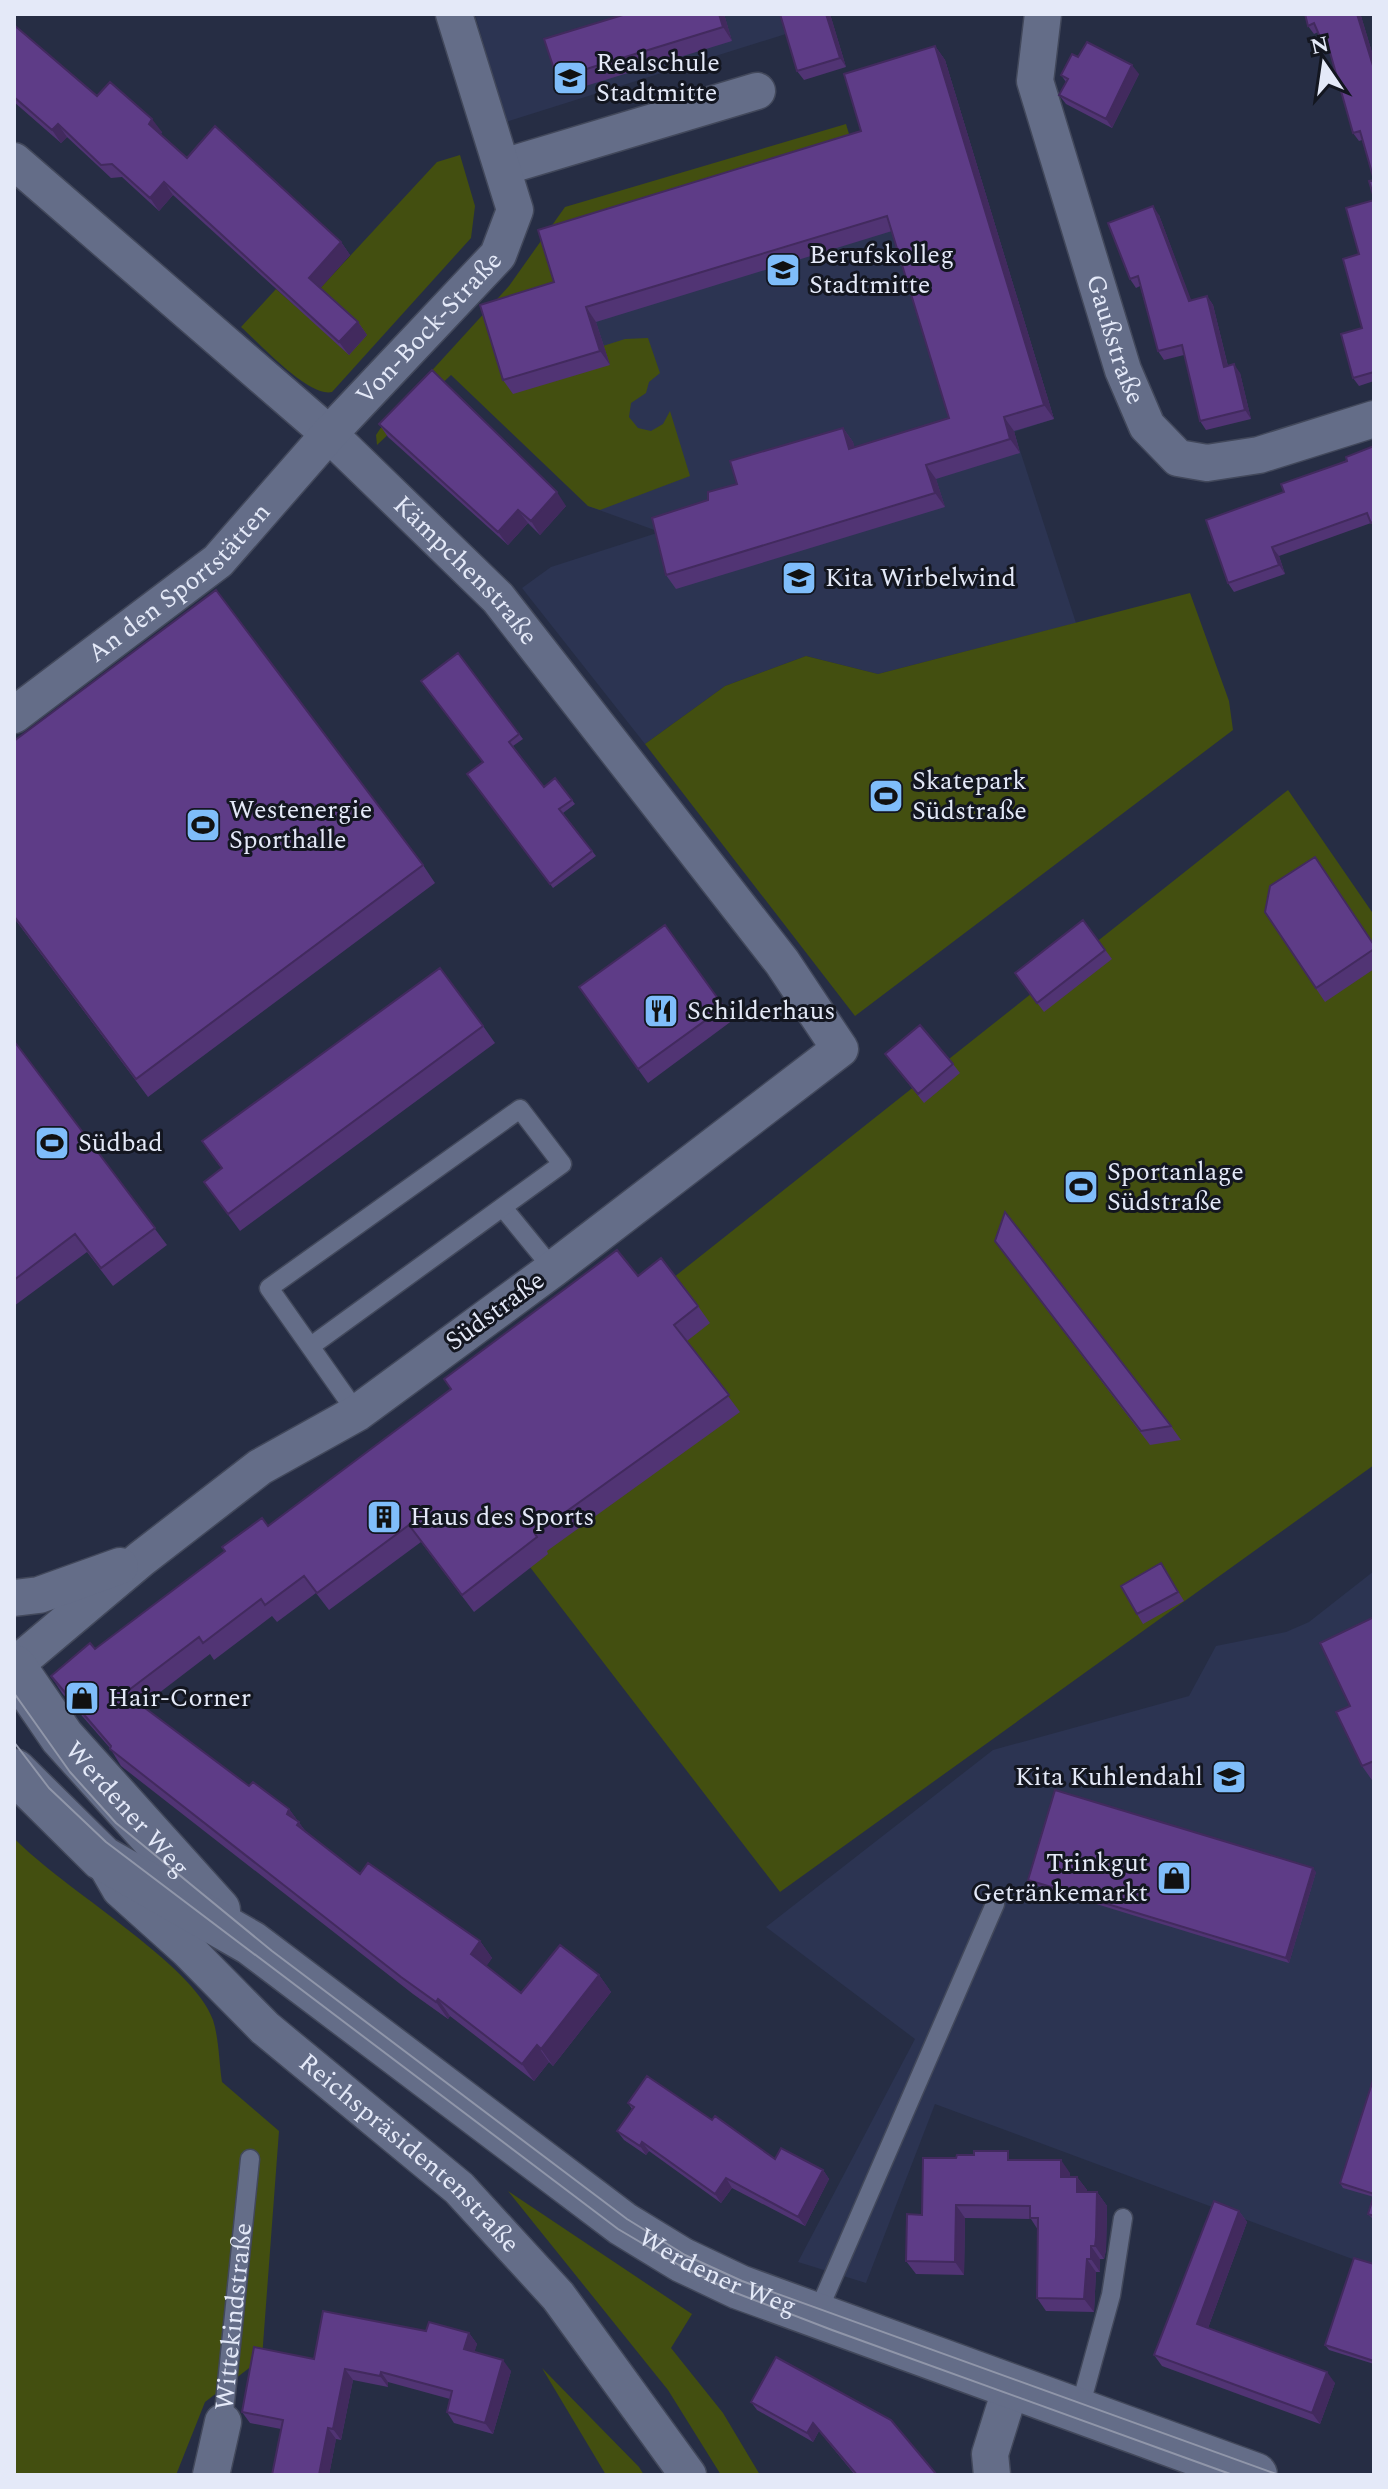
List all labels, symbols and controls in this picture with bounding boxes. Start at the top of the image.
north arrow [1284,24,1364,104]
text: N [1307,28,1332,64]
place label: Realschule Stadtmitte [596,43,720,113]
school or university icon: Realschule Stadtmitte [551,59,589,97]
place label: Berufskolleg Stadtmitte [809,235,954,305]
street label: Von-Bock-Straße [346,242,512,414]
school or university icon: Berufskolleg Stadtmitte [764,251,802,289]
street label: Gaußstraße [1075,269,1156,411]
street label: Kämpchenstraße [384,486,548,654]
street label: An den Sportstätten [79,494,280,673]
place label: Kita Wirbelwind [825,558,1016,598]
school or university icon: Kita Wirbelwind [780,559,818,597]
place label: Skatepark Südstraße [912,761,1027,831]
sports icon: Skatepark Südstraße [867,777,905,815]
place label: Westenergie Sporthalle [229,790,372,860]
sports icon: Westenergie Sporthalle [184,806,222,844]
place label: Schilderhaus [687,991,836,1031]
restaurant icon: Schilderhaus [642,992,680,1030]
place label: Südbad [78,1123,163,1163]
sports icon: Südbad [33,1124,71,1162]
place label: Sportanlage Südstraße [1107,1152,1244,1222]
sports icon: Sportanlage Südstraße [1062,1168,1100,1206]
street label: Südstraße [437,1261,553,1361]
place label: Haus des Sports [410,1497,594,1537]
building icon: Haus des Sports [365,1498,403,1536]
place label: Hair-Corner [108,1678,251,1718]
shop icon: Hair-Corner [63,1679,101,1717]
street label: Werdener Weg [55,1732,199,1886]
place label: Kita Kuhlendahl [1015,1757,1203,1797]
school or university icon: Kita Kuhlendahl [1210,1758,1248,1796]
place label: Trinkgut Getränkemarkt [973,1843,1148,1913]
shop icon: Trinkgut Getränkemarkt [1155,1859,1193,1897]
street label: Reichspräsidentenstraße [290,2043,529,2262]
street label: Werdener Weg [630,2218,802,2326]
street label: Wittekindstraße [204,2221,263,2412]

